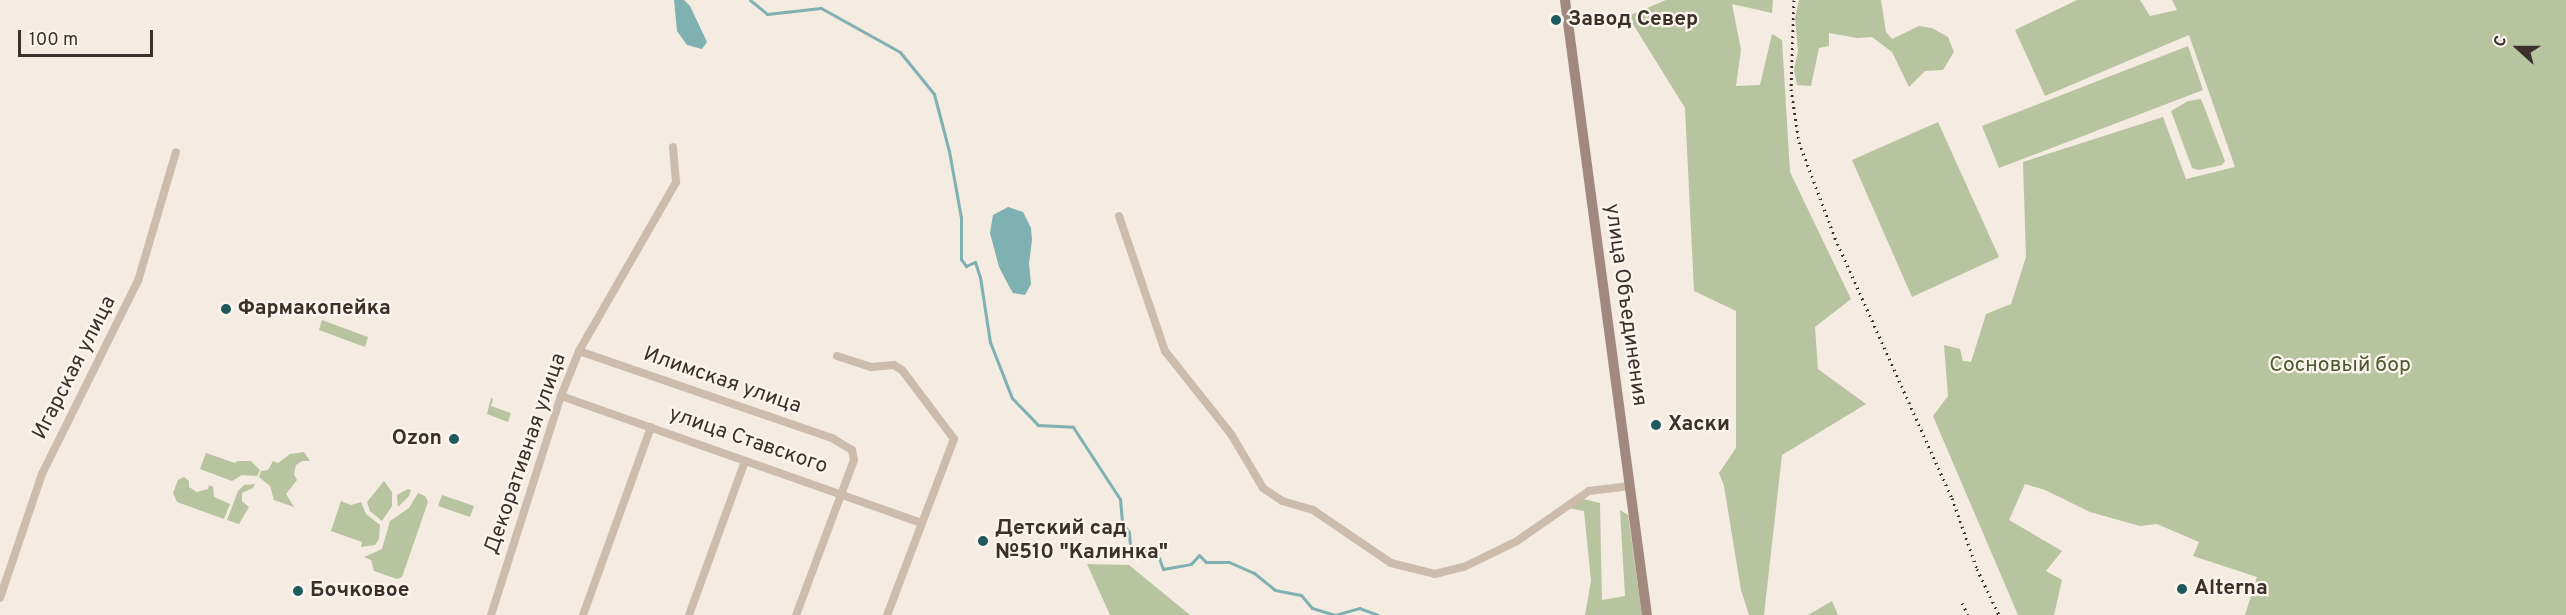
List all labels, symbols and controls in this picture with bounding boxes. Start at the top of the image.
place label: Завод Север [1568,7,1698,33]
marker: Завод Север [1549,13,1563,27]
scale bar [21,18,156,56]
north arrow [2488,18,2548,78]
text: 100 m [29,29,78,52]
text: С [2490,33,2512,50]
street label: улица Объединения [1598,202,1652,408]
street label: Игарская улица [28,292,122,444]
place label: Фармакопейка [238,296,391,322]
marker: Фармакопейка [219,302,233,316]
street label: Илимская улица [640,342,804,420]
street label: Декоративная улица [480,350,572,558]
park label: Сосновый бор [2269,353,2411,379]
street label: улица Ставского [665,402,831,480]
place label: Хаски [1668,412,1730,438]
marker: Хаски [1649,418,1663,432]
place label: Ozon [392,426,442,452]
marker: Ozon [447,432,461,446]
place label: Детский сад №510 "Калинка" [995,516,1168,566]
marker: Детский сад №510 "Калинка" [976,534,990,548]
place label: Alterna [2194,576,2268,602]
place label: Бочковое [310,578,409,604]
marker: Alterna [2175,582,2189,596]
marker: Бочковое [291,584,305,598]

